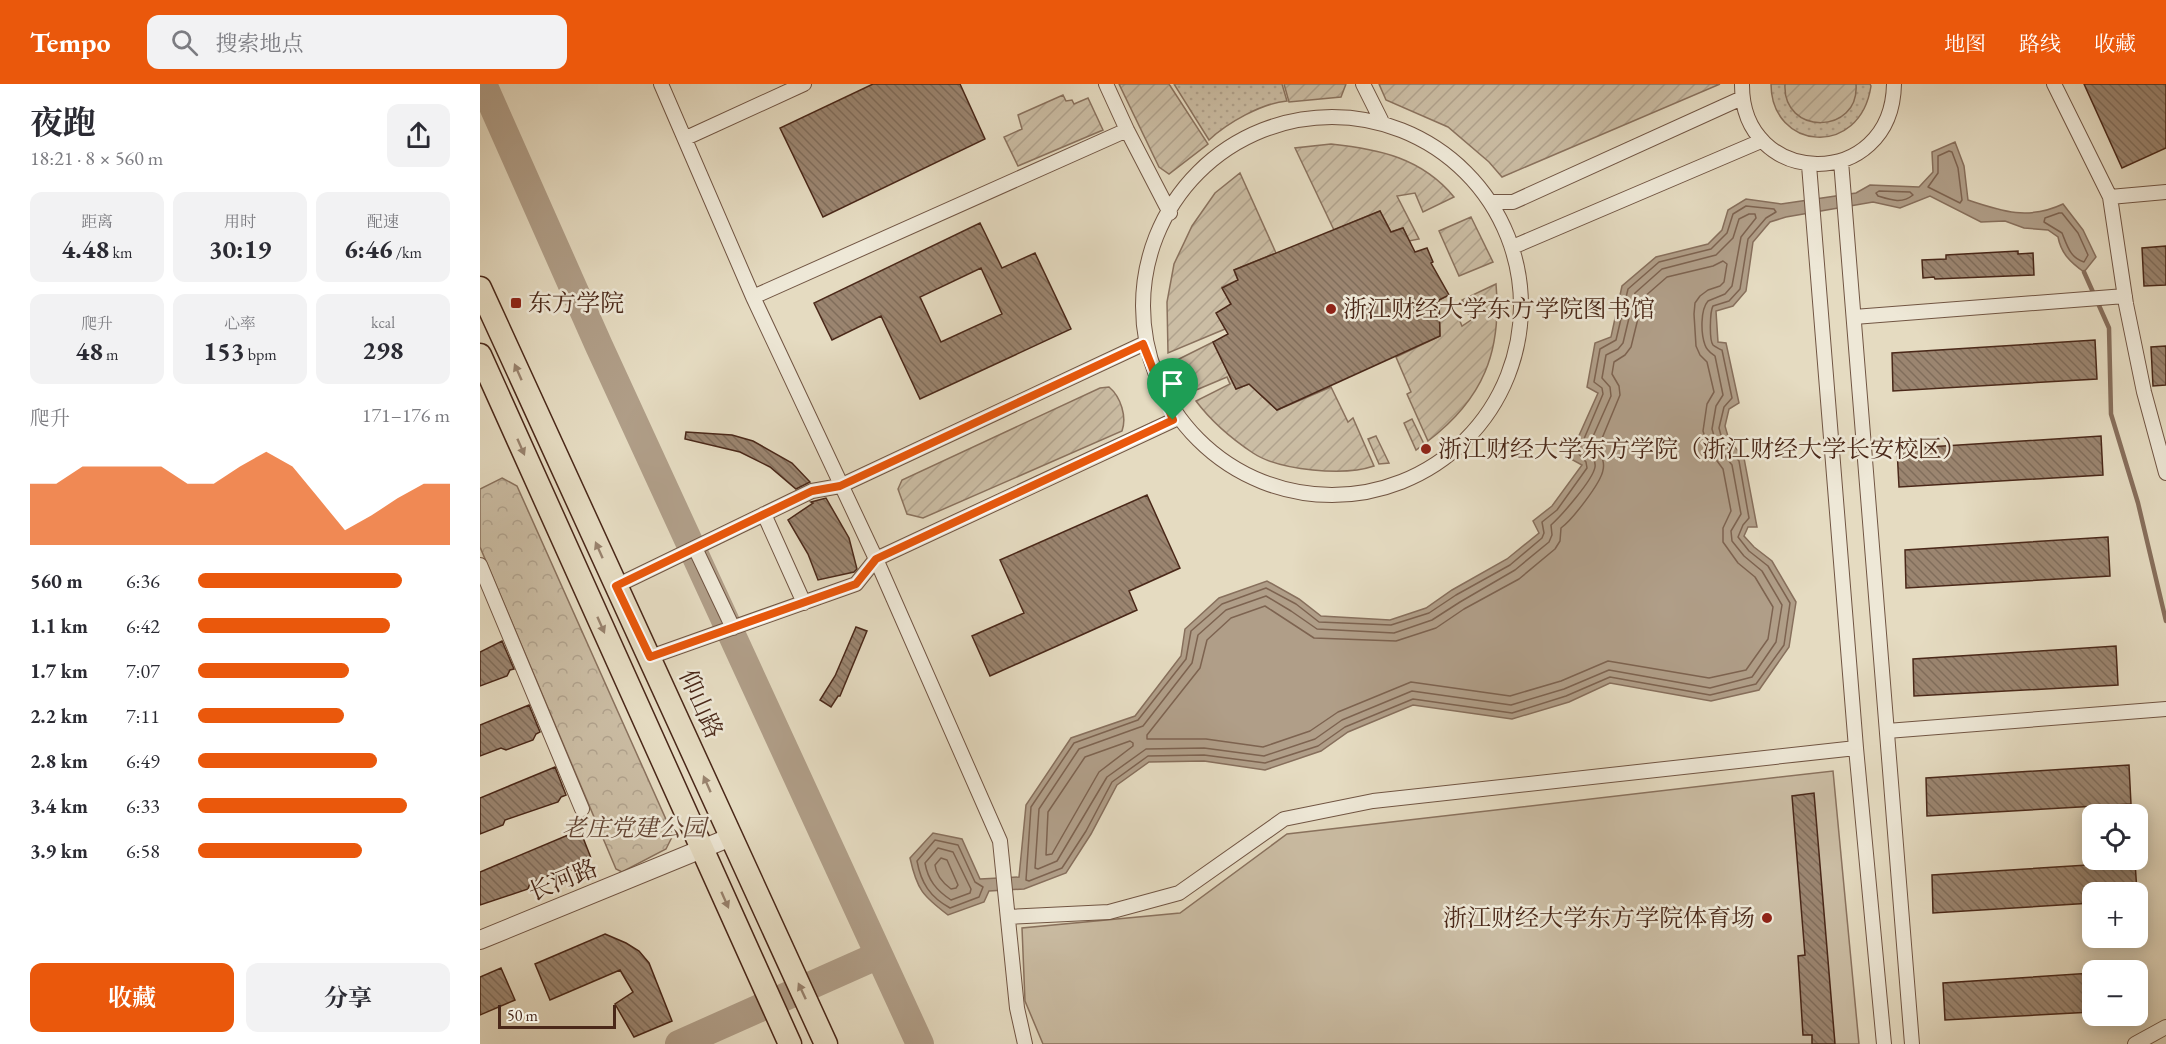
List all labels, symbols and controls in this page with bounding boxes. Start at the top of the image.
search box [147,15,567,69]
text: Tempo [30,24,111,60]
icon: search [168,26,201,59]
text: 搜索地点 [216,29,304,58]
text: 地图 [1944,30,1986,57]
text: 路线 [2019,30,2061,57]
text: 收藏 [2094,30,2136,57]
text: 夜跑 [30,101,96,144]
button: share [387,104,450,167]
text: 18:21 · 8 × 560 m [30,145,163,171]
text: 距离 [81,211,113,232]
text: 用时 [224,211,256,232]
text: 配速 [367,211,399,232]
text: 4.48 [62,232,109,266]
text: 30:19 [209,232,271,266]
text: 6:46 [344,232,393,266]
text: km [109,242,132,263]
text: /km [393,242,422,263]
place label: 东方学院 [528,287,624,318]
place label: 浙江财经大学东方学院图书馆 [1343,293,1655,324]
marker: 东方学院 [509,296,523,310]
marker: 浙江财经大学东方学院图书馆 [1324,302,1338,316]
text: kcal [371,312,395,333]
text: 爬升 [81,313,113,334]
text: 心率 [224,313,256,334]
text: 298 [362,333,404,367]
text: 48 [75,334,103,368]
text: 153 [203,334,245,368]
text: m [103,344,119,365]
text: bpm [245,344,277,365]
pin [1147,358,1198,420]
one-way arrow [514,364,523,381]
icon: arrive [1156,367,1189,400]
text: 171–176 m [362,402,450,428]
text: 爬升 [30,405,70,431]
place label: 浙江财经大学东方学院（浙江财经大学长安校区） [1438,433,1966,464]
one-way arrow [516,438,526,456]
marker: 浙江财经大学东方学院（浙江财经大学长安校区） [1419,442,1433,456]
one-way arrow [594,540,604,558]
text: 560 m [30,568,83,594]
text: 6:36 [126,568,160,594]
text: 1.1 km [30,613,88,639]
text: 6:42 [126,613,160,639]
one-way arrow [596,616,606,634]
text: 1.7 km [30,658,88,684]
text: 7:07 [126,658,160,684]
street label: 仰山路 [673,665,730,743]
text: 2.2 km [30,703,88,729]
text: 7:11 [126,703,160,729]
text: 2.8 km [30,748,88,774]
text: 6:49 [126,748,160,774]
one-way arrow [703,775,712,792]
text: 3.4 km [30,793,88,819]
text: 6:33 [126,793,160,819]
map controls [2082,804,2148,1026]
button: locate [2082,804,2148,870]
park label: 老庄党建公园 [562,812,710,843]
text: 3.9 km [30,838,88,864]
text: 6:58 [126,838,160,864]
street label: 长河路 [524,852,602,907]
button: + [2082,882,2148,948]
one-way arrow [720,892,730,910]
place label: 浙江财经大学东方学院体育场 [1443,902,1755,933]
marker: 浙江财经大学东方学院体育场 [1760,911,1774,925]
button: − [2082,960,2148,1026]
button: 收藏 [30,963,234,1032]
button: 分享 [246,963,450,1032]
one-way arrow [797,981,807,999]
scale bar [498,1002,616,1030]
text: 50 m [507,1005,538,1026]

